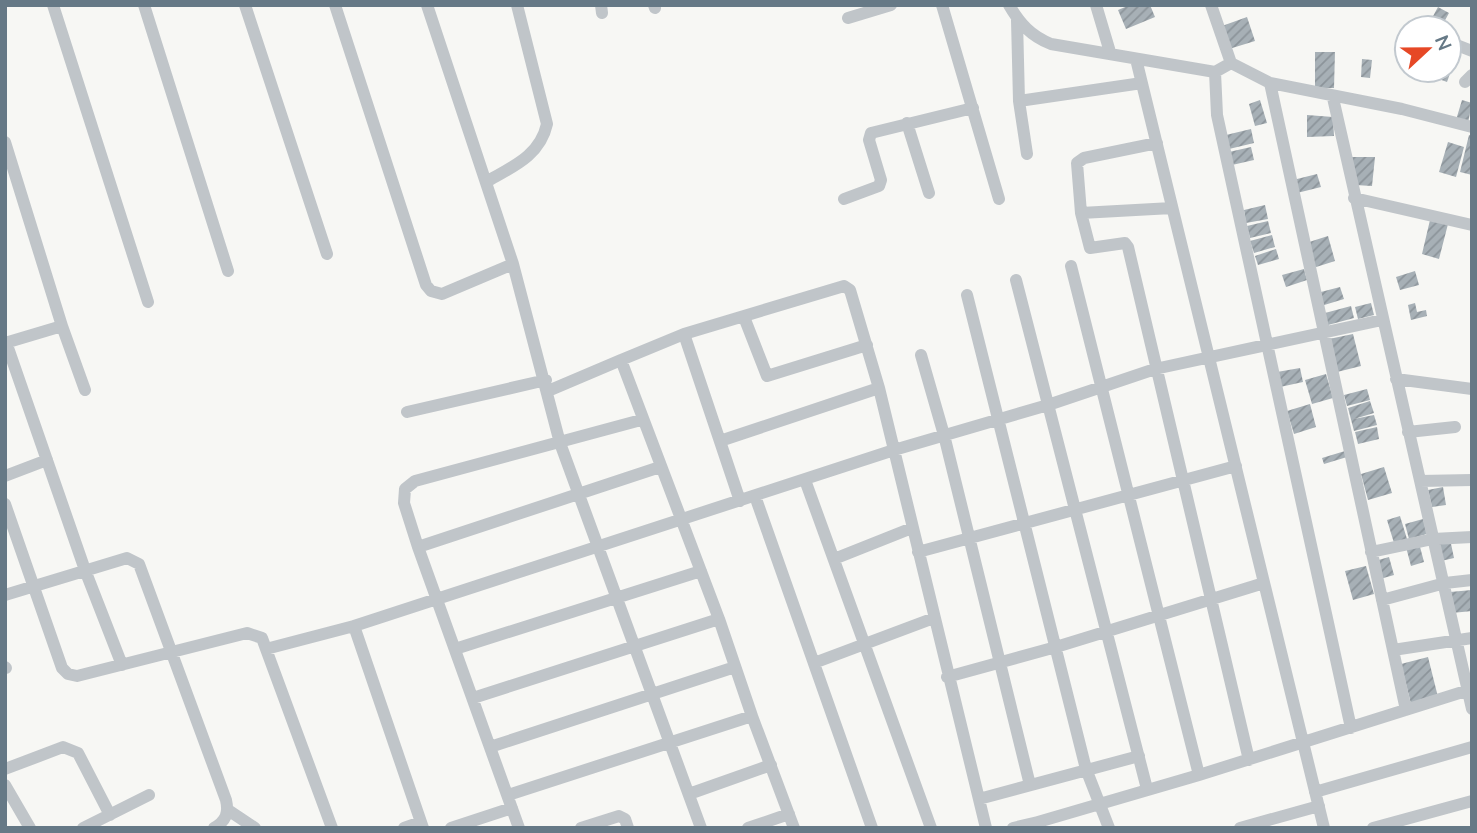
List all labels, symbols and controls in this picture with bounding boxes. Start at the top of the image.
north arrow [1393,14,1463,84]
text: N [1428,32,1458,54]

